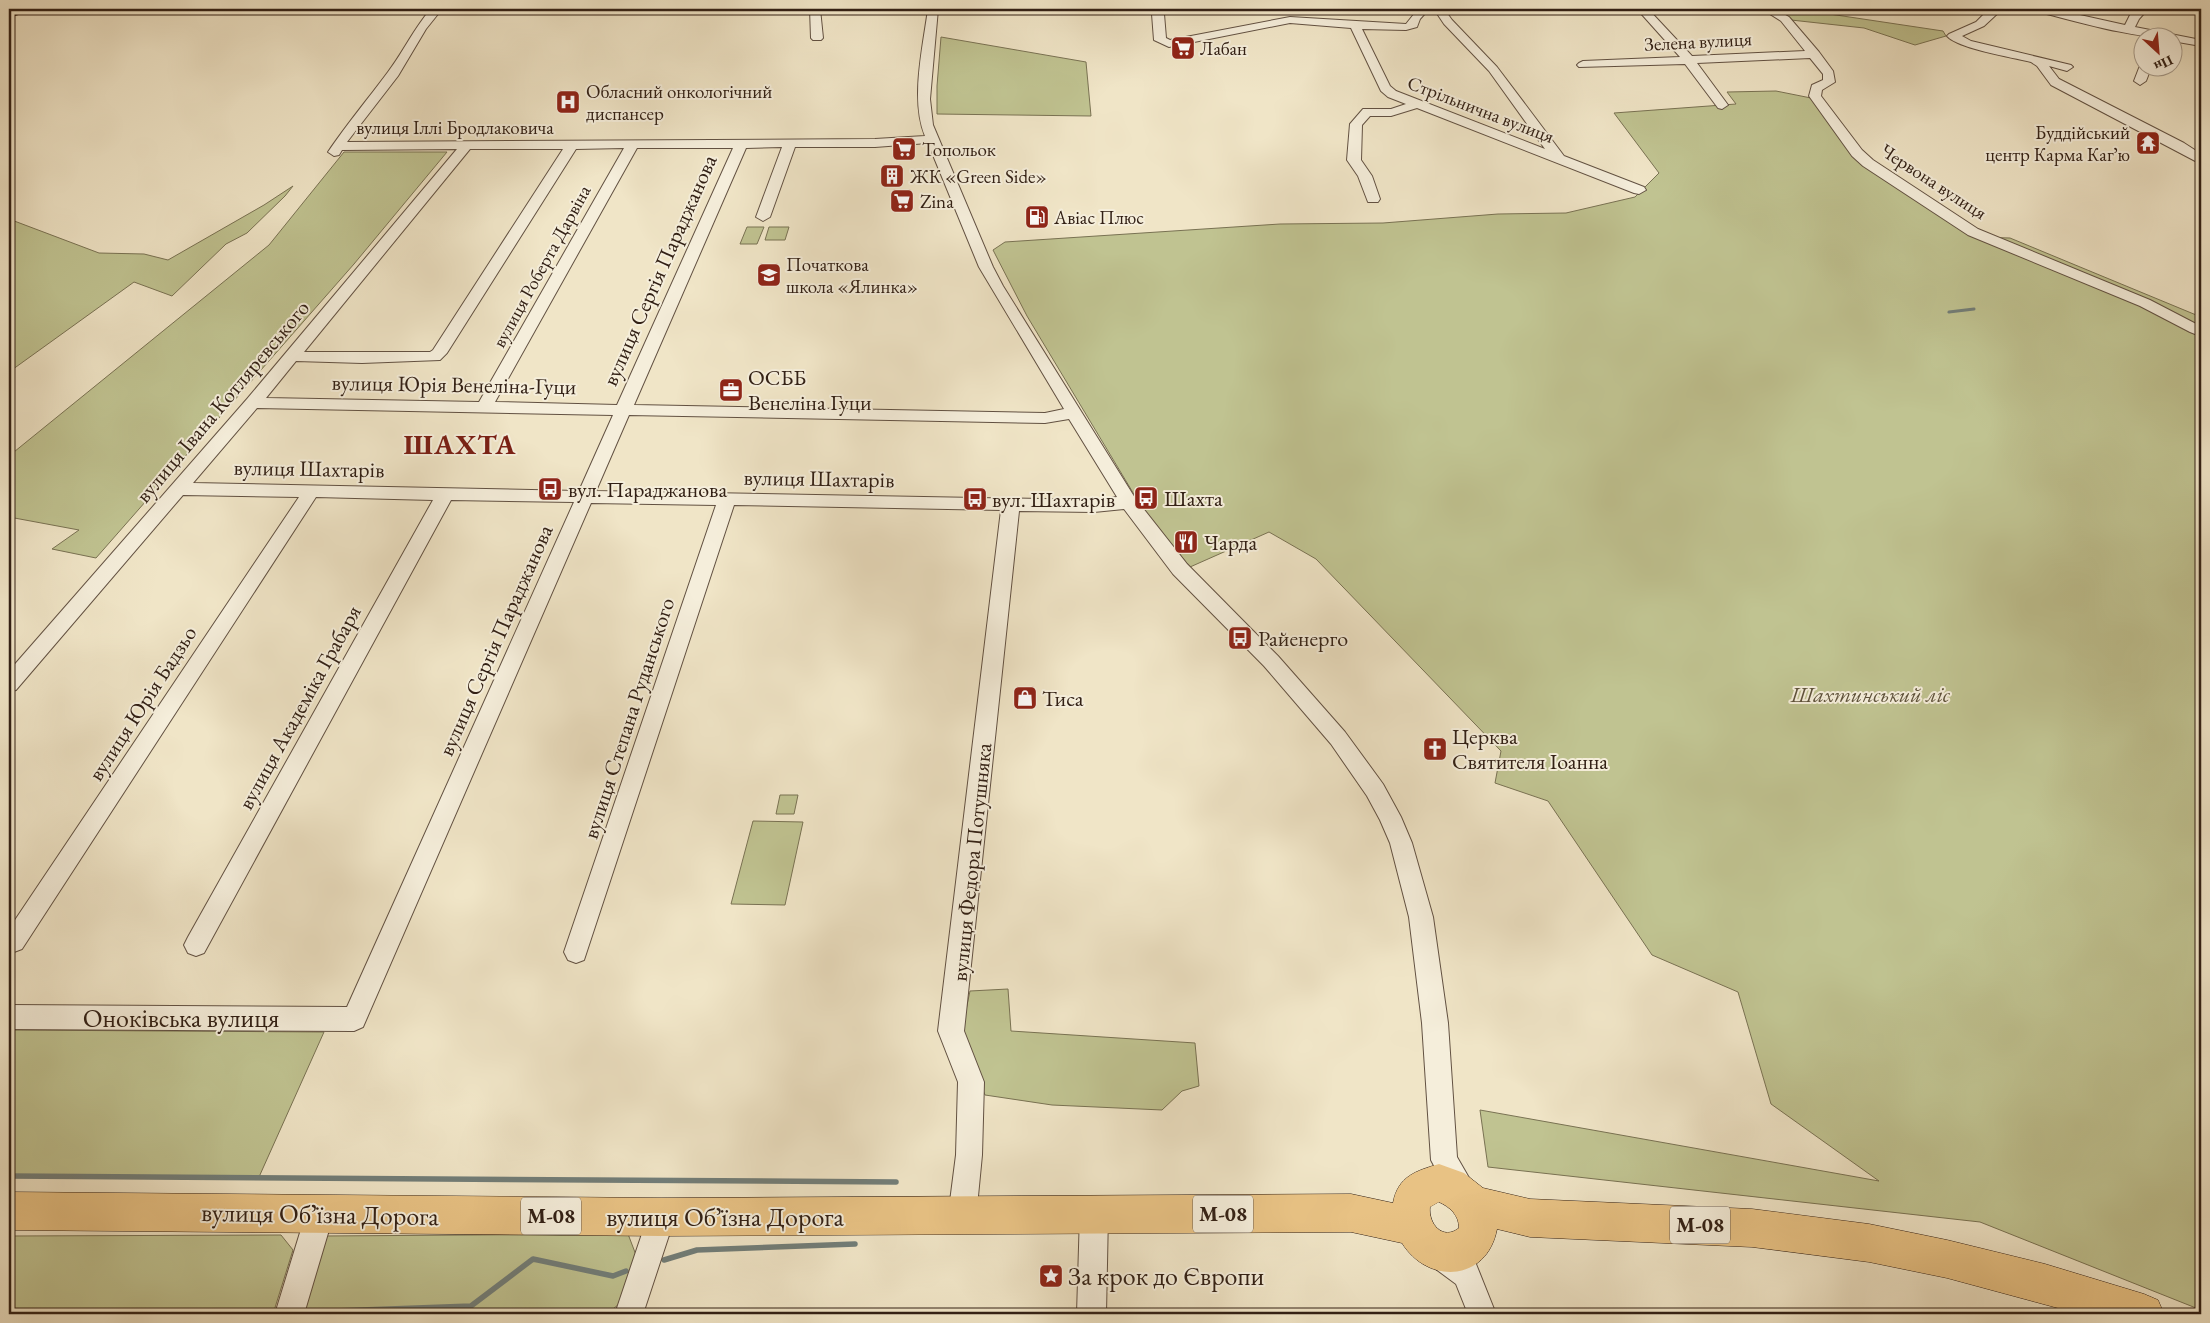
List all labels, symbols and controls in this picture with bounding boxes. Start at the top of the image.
street label: Зелена вулиця [1643,26,1753,57]
north arrow [2132,28,2182,78]
supermarket icon: Лабан [1170,35,1196,61]
place label: Лабан [1200,36,1247,61]
text: Пн [2151,51,2176,76]
street label: Стрільнична вулиця [1404,70,1558,149]
place label: Обласний онкологічний диспансер [586,79,772,126]
hospital icon: Обласний онкологічний диспансер [555,89,581,115]
street label: вулиця Іллі Бродлаковича [356,115,554,140]
place label: Буддійський центр Карма Кагʼю [1985,120,2130,167]
temple icon: Буддійський центр Карма Кагʼю [2135,130,2161,156]
supermarket icon: Топольок [891,136,917,162]
place label: Топольок [922,137,996,162]
street label: Червона вулиця [1876,138,1992,225]
street label: вулиця Сергія Параджанова [595,150,724,390]
building icon: ЖК «Green Side» [879,163,905,189]
place label: ЖК «Green Side» [909,164,1047,189]
street label: вулиця Роберта Дарвіна [486,180,597,352]
supermarket icon: Zina [889,188,915,214]
place label: Zina [920,189,954,214]
fuel station icon: Авіас Плюс [1024,204,1050,230]
place label: Авіас Плюс [1053,205,1144,230]
place label: Початкова школа «Ялинка» [786,252,918,299]
school or university icon: Початкова школа «Ялинка» [756,262,782,288]
street label: вулиця Івана Котляревського [129,294,316,509]
place label: ОСББ Венеліна Гуци [748,363,872,417]
street label: вулиця Юрія Венеліна-Гуци [331,368,577,401]
office icon: ОСББ Венеліна Гуци [718,377,744,403]
district label: ШАХТА [404,426,516,462]
street label: вулиця Шахтарів [233,453,385,484]
street label: вулиця Шахтарів [743,463,895,494]
place label: вул. Параджанова [568,475,727,504]
bus stop icon: вул. Параджанова [537,476,563,502]
place label: Шахта [1164,484,1223,513]
place label: вул. Шахтарів [992,485,1115,514]
bus stop icon: Шахта [1133,485,1159,511]
bus stop icon: вул. Шахтарів [962,486,988,512]
street label: вулиця Сергія Параджанова [431,520,560,760]
place label: Чарда [1204,528,1258,557]
restaurant icon: Чарда [1173,529,1199,555]
street label: вулиця Степана Руданського [576,594,681,842]
street label: вулиця Академіка Грабаря [231,600,368,815]
street label: вулиця Юрія Бадзьо [81,620,203,786]
place label: Райенерго [1258,624,1348,653]
bus stop icon: Райенерго [1227,625,1253,651]
park label: Шахтинський ліс [1789,680,1951,709]
place label: Тиса [1042,684,1084,713]
shop icon: Тиса [1012,685,1038,711]
place label: Церква Святителя Іоанна [1452,722,1608,776]
church icon: Церква Святителя Іоанна [1422,736,1448,762]
street label: вулиця Федора Потушняка [945,741,998,983]
street label: Оноківська вулиця [83,1001,279,1035]
street label: вулиця Обʼїзна Дорога [201,1195,440,1233]
road number: М-08 [1193,1196,1253,1232]
road number: М-08 [521,1198,581,1234]
street label: вулиця Обʼїзна Дорога [606,1200,844,1234]
road number: М-08 [1670,1206,1730,1244]
place label: За крок до Європи [1068,1259,1265,1293]
place icon: За крок до Європи [1038,1263,1064,1289]

